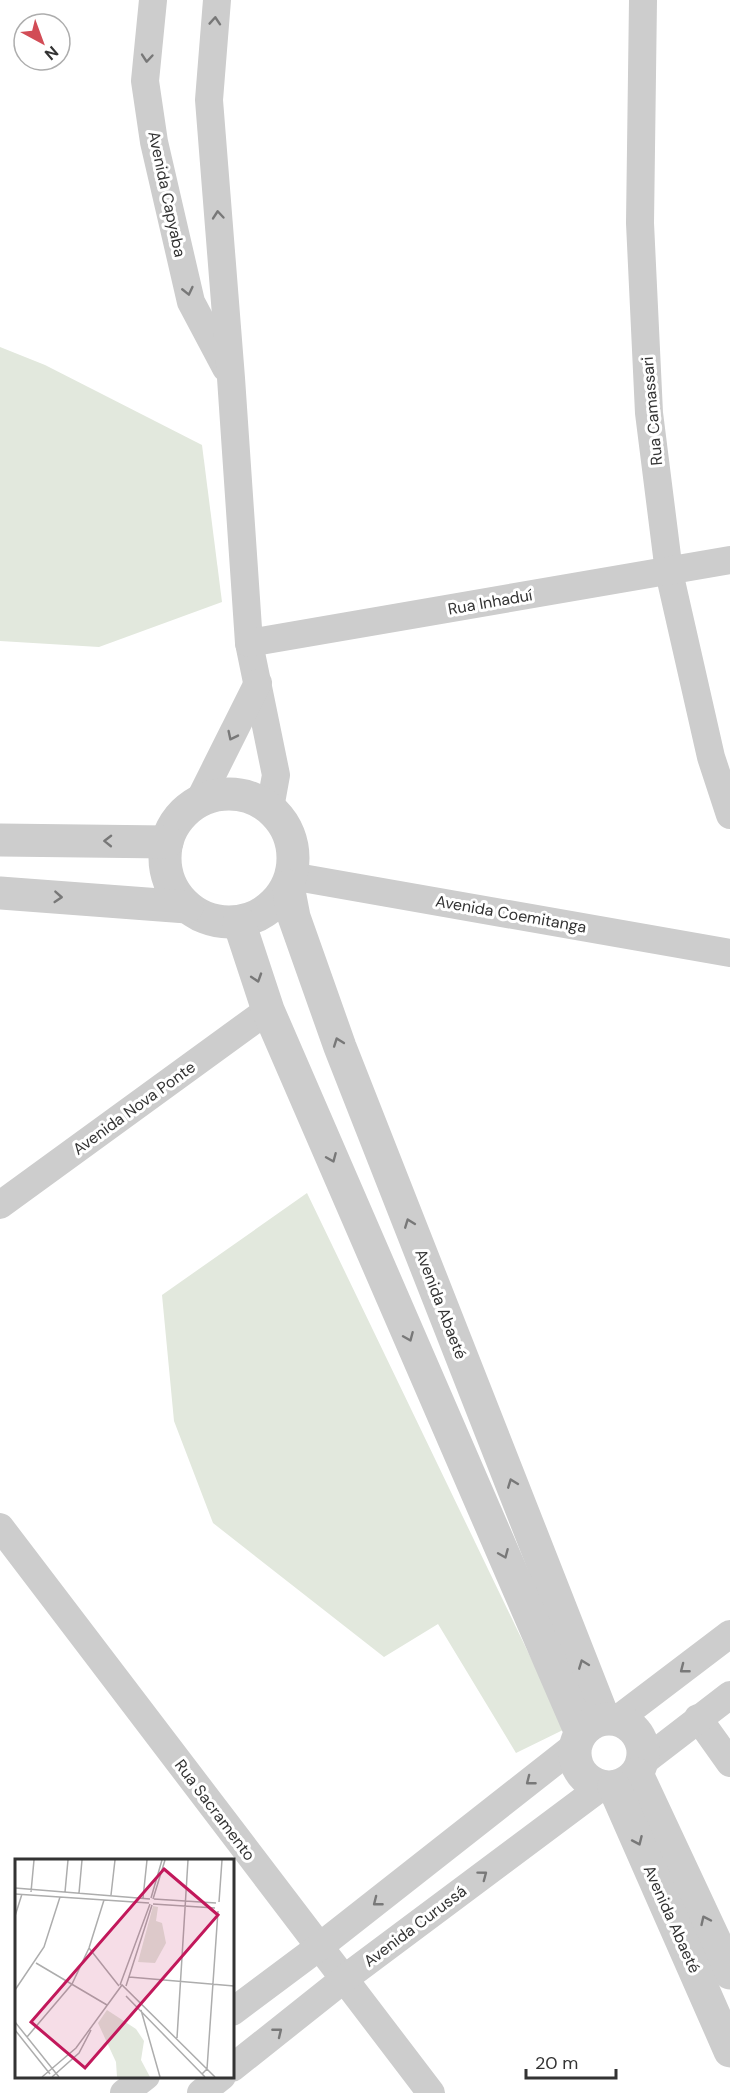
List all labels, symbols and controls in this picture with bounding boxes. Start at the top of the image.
north arrow [12,12,72,72]
one-way arrow [208,16,221,26]
text: N [40,41,63,65]
one-way arrow [141,54,154,63]
street label: Avenida Capyaba [143,129,191,259]
one-way arrow [212,211,225,220]
one-way arrow [181,285,194,295]
street label: Rua Camassari [637,356,667,466]
street label: Rua Inhaduí [446,584,534,620]
one-way arrow [227,729,239,740]
one-way arrow [104,835,113,847]
street label: Avenida Coemitanga [434,890,588,938]
one-way arrow [54,891,63,904]
one-way arrow [250,972,262,983]
one-way arrow [333,1037,346,1048]
street label: Avenida Nova Ponte [68,1056,200,1160]
one-way arrow [325,1151,337,1162]
one-way arrow [404,1218,417,1229]
street label: Avenida Abaeté [410,1246,472,1362]
one-way arrow [402,1330,414,1341]
one-way arrow [506,1478,519,1489]
one-way arrow [497,1548,509,1559]
one-way arrow [578,1660,590,1671]
one-way arrow [679,1662,690,1673]
street label: Rua Sacramento [170,1755,260,1865]
one-way arrow [525,1774,536,1785]
one-way arrow [630,1834,642,1845]
inset map [15,1859,234,2078]
street label: Avenida Abaeté [639,1862,705,1976]
one-way arrow [477,1871,488,1882]
street label: Avenida Curussá [359,1880,471,1972]
one-way arrow [372,1895,383,1906]
one-way arrow [701,1915,713,1926]
one-way arrow [271,2028,282,2039]
scale bar [526,2042,616,2080]
text: 20 m [535,2051,578,2075]

